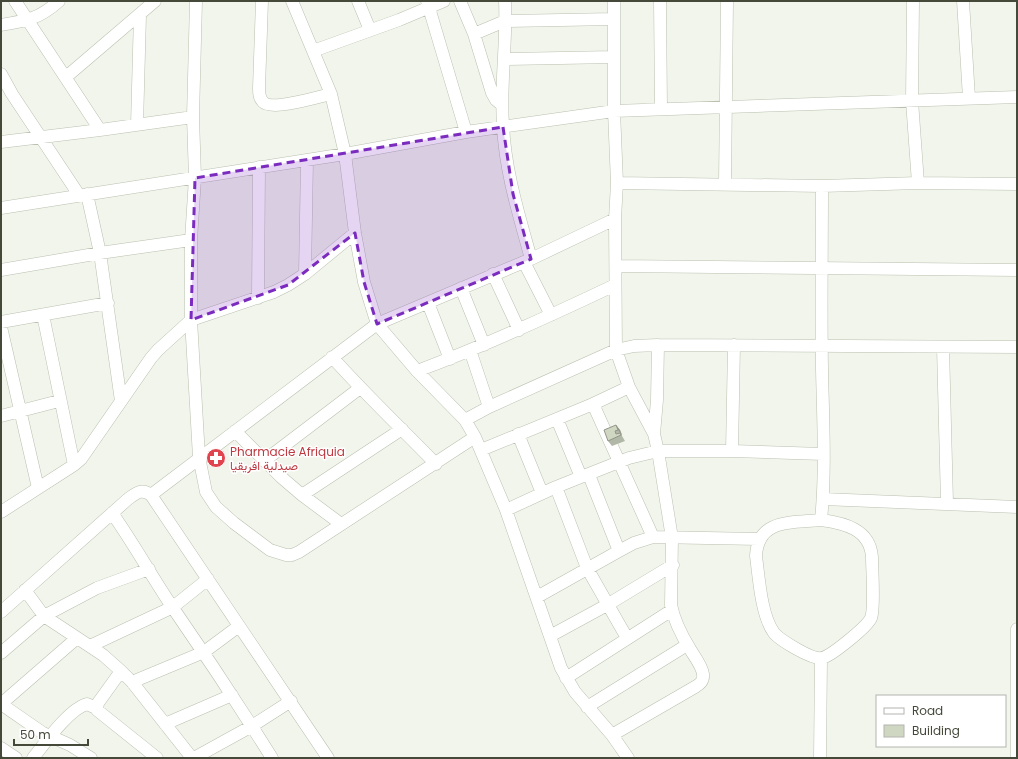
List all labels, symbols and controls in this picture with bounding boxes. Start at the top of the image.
place label: Pharmacie Afriquia صيدلية افريقيا [230,443,345,474]
pharmacy icon: Pharmacie Afriquia صيدلية افريقيا [205,447,227,469]
legend [876,695,1006,747]
text: Road [912,702,943,719]
scale bar [14,721,88,747]
text: Building [912,722,960,739]
text: 50 m [20,726,51,743]

